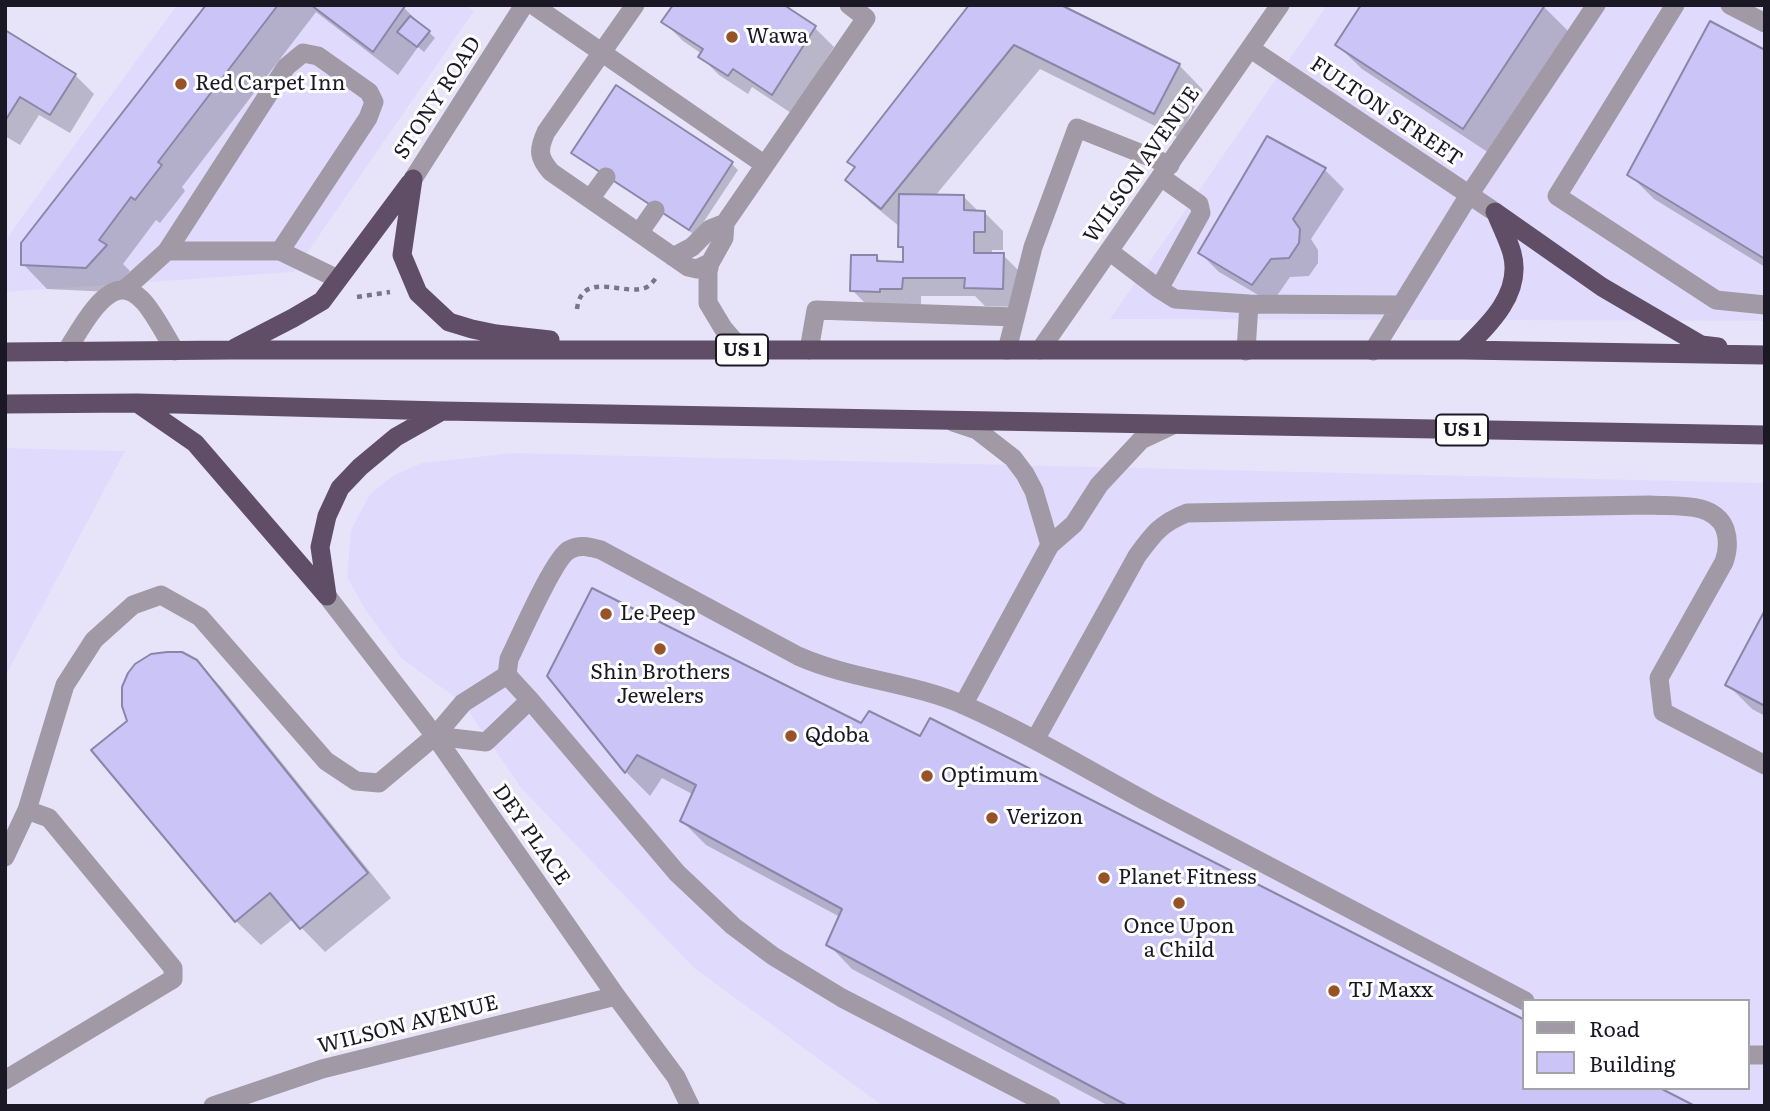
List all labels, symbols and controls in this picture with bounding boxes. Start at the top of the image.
place label: Wawa [746,24,808,50]
marker: Wawa [724,29,740,45]
street label: STONY ROAD [389,32,487,164]
street label: FULTON STREET [1305,52,1467,172]
place label: Red Carpet Inn [195,71,345,97]
marker: Red Carpet Inn [173,76,189,92]
street label: WILSON AVENUE [1079,82,1205,248]
road number: US 1 [716,334,768,366]
road number: US 1 [1436,414,1488,446]
place label: Le Peep [620,601,696,627]
marker: Le Peep [598,606,614,622]
marker: Shin Brothers Jewelers [652,641,668,657]
place label: Shin Brothers Jewelers [590,660,730,710]
place label: Qdoba [805,723,869,749]
marker: Qdoba [783,728,799,744]
place label: Optimum [941,763,1039,789]
marker: Optimum [919,768,935,784]
street label: DEY PLACE [487,780,575,890]
place label: Verizon [1006,805,1083,831]
marker: Verizon [984,810,1000,826]
place label: Planet Fitness [1118,865,1256,891]
marker: Planet Fitness [1096,870,1112,886]
marker: Once Upon a Child [1171,895,1187,911]
place label: Once Upon a Child [1124,914,1234,964]
place label: TJ Maxx [1348,978,1433,1004]
marker: TJ Maxx [1326,983,1342,999]
street label: WILSON AVENUE [315,990,501,1060]
legend [1522,999,1749,1090]
text: Road [1589,1012,1640,1043]
text: Building [1589,1047,1675,1078]

